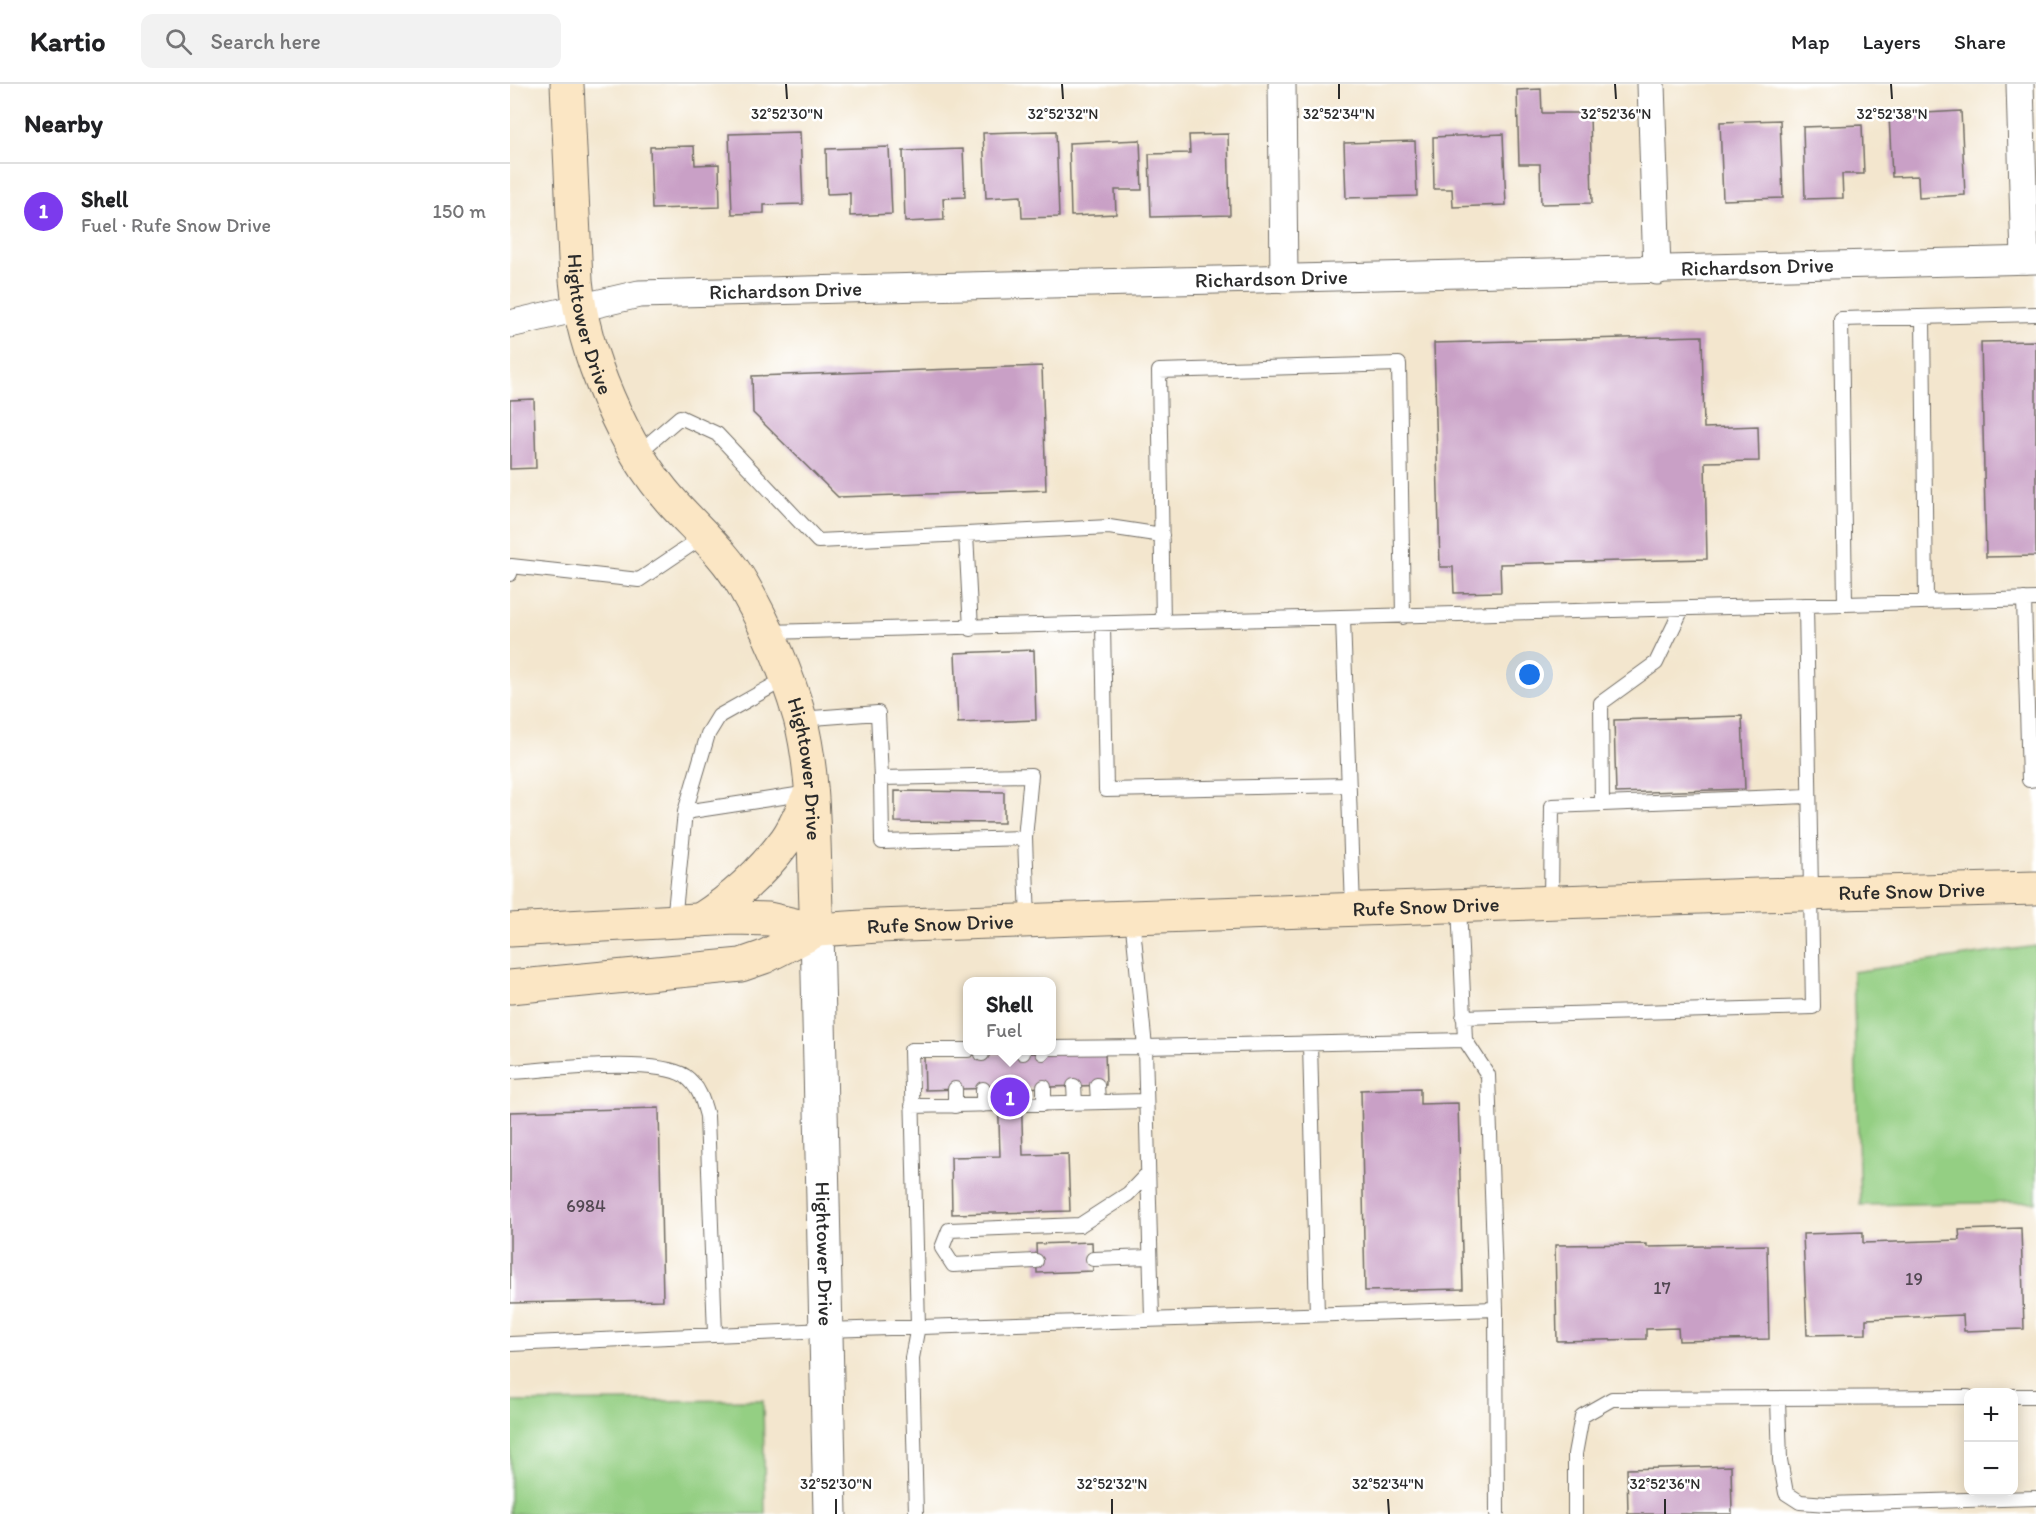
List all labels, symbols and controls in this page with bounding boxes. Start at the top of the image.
search box [141,14,561,68]
text: Kartio [30,24,105,58]
icon: search [162,25,195,58]
text: Search here [210,28,321,55]
text: Map [1791,29,1830,54]
text: Layers [1863,29,1921,54]
text: Share [1954,29,2006,54]
text: 32°52'30"N [751,105,823,123]
text: 32°52'32"N [1028,105,1098,123]
text: 32°52'34"N [1303,105,1375,123]
text: 32°52'36"N [1581,105,1651,123]
text: 32°52'38"N [1856,105,1928,123]
text: Nearby [24,107,103,139]
text: Shell [81,186,128,213]
text: 1 [39,199,48,223]
text: 150 m [433,199,486,223]
text: Fuel · Rufe Snow Drive [81,213,271,237]
street label: Richardson Drive [1680,252,1834,281]
street label: Hightower Drive [563,253,619,398]
street label: Richardson Drive [1195,264,1348,292]
street label: Richardson Drive [709,276,862,304]
your location [1515,660,1544,689]
street label: Hightower Drive [782,694,827,841]
street label: Rufe Snow Drive [1838,876,1985,905]
street label: Rufe Snow Drive [1352,891,1500,921]
street label: Rufe Snow Drive [866,908,1014,939]
popup [963,977,1056,1055]
text: Shell [986,991,1033,1018]
text: Fuel [986,1018,1022,1042]
pin: 1 [990,1074,1030,1120]
street label: Hightower Drive [811,1181,839,1326]
house number: 6984 [566,1195,606,1217]
house number: 19 [1905,1268,1923,1290]
house number: 17 [1653,1277,1671,1299]
map controls [1964,1388,2018,1496]
button: + [1964,1388,2018,1442]
button: − [1964,1442,2018,1496]
text: 32°52'30"N [800,1475,872,1493]
text: 32°52'32"N [1077,1475,1147,1493]
text: 32°52'34"N [1352,1475,1424,1493]
text: 32°52'36"N [1630,1475,1700,1493]

